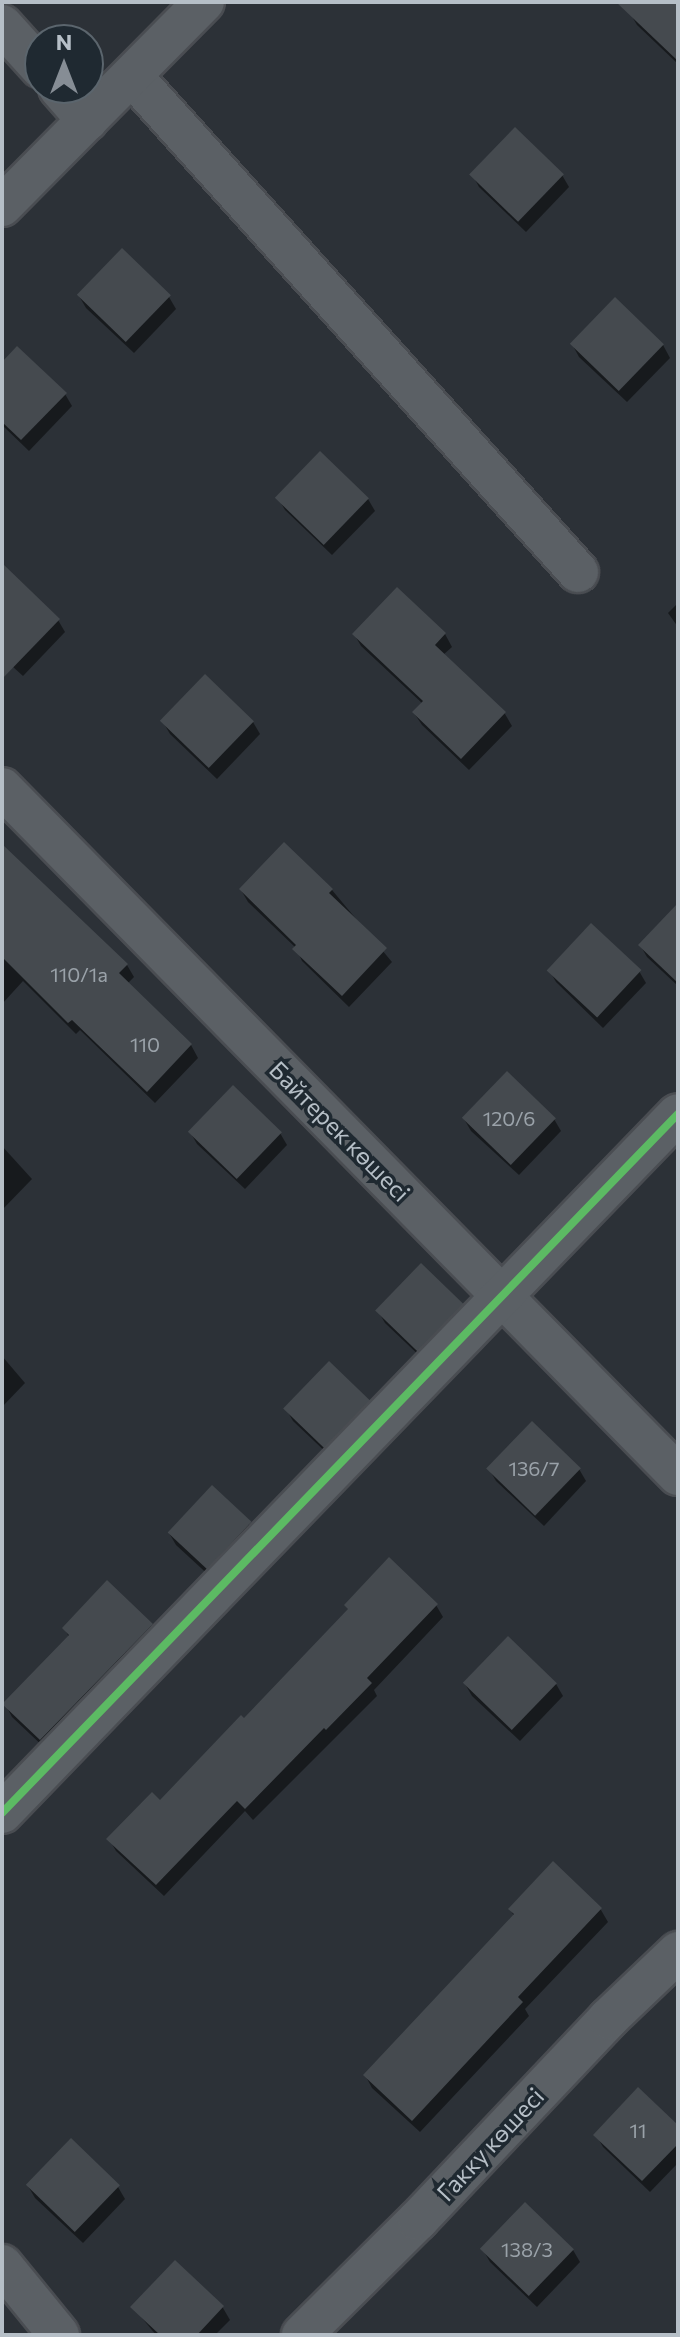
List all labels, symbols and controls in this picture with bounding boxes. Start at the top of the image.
north arrow [24,24,104,104]
text: N [56,28,72,55]
house number: 110/1а [50,962,108,986]
house number: 110 [130,1032,160,1056]
street label: Байтерек көшесі [264,1055,416,1207]
house number: 120/6 [483,1106,535,1130]
house number: 136/7 [508,1456,560,1480]
street label: Гакку көшесі [430,2082,550,2206]
house number: 11 [629,2118,647,2142]
house number: 138/3 [501,2237,553,2261]

